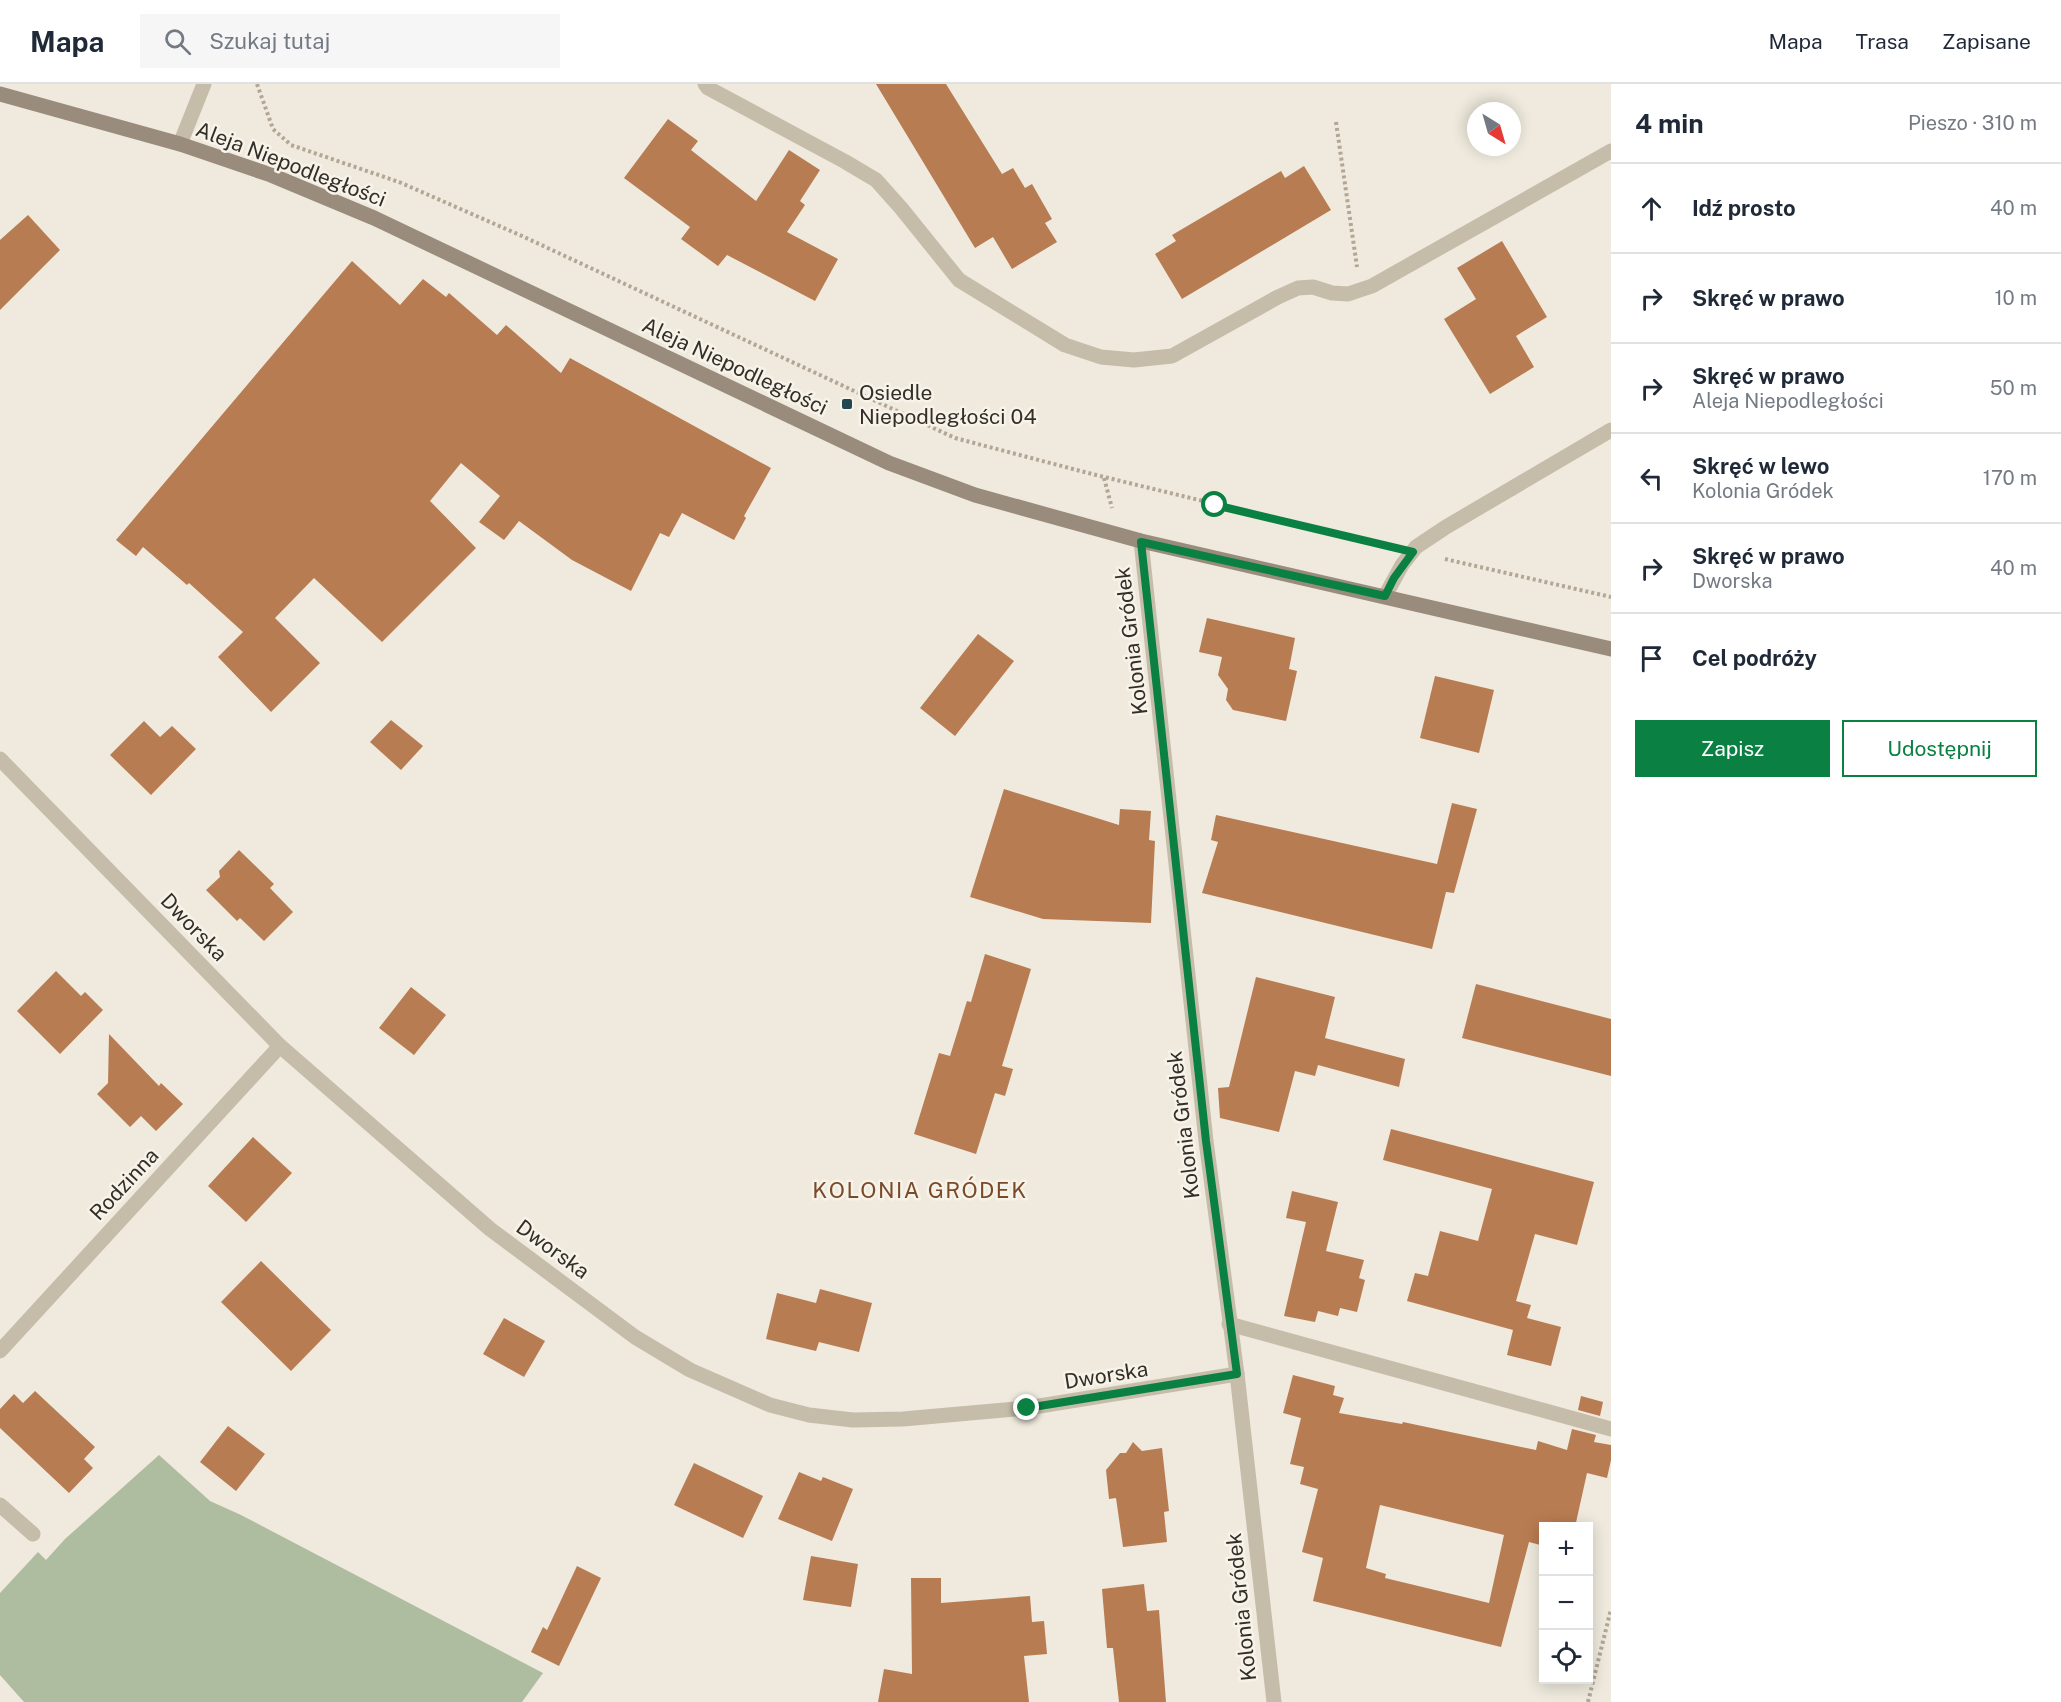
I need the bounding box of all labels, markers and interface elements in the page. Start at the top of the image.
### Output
search box [140,14,560,68]
text: Mapa [30,25,104,58]
icon: search [161,25,194,58]
text: Szukaj tutaj [209,28,330,54]
text: Mapa [1768,29,1823,54]
text: Trasa [1856,29,1909,54]
text: Zapisane [1942,29,2031,54]
north arrow [1467,102,1521,156]
text: 4 min [1635,108,1704,139]
text: Pieszo · 310 m [1908,111,2037,135]
street label: Aleja Niepodległości [193,116,389,212]
icon: ahead [1635,192,1668,225]
text: Idź prosto [1692,195,1796,221]
text: 40 m [1990,196,2037,220]
icon: right [1635,282,1668,315]
text: Skręć w prawo [1692,285,1845,311]
text: 10 m [1994,286,2037,310]
street label: Aleja Niepodległości [638,312,832,420]
text: Skręć w prawo [1692,363,1845,389]
icon: right [1635,372,1668,405]
text: 50 m [1990,376,2037,400]
place label: Osiedle Niepodległości 04 [859,380,1037,429]
text: Aleja Niepodległości [1692,389,1884,413]
marker: Osiedle Niepodległości 04 [840,397,854,411]
text: Skręć w lewo [1692,453,1829,479]
icon: left [1635,462,1668,495]
text: 170 m [1983,466,2037,490]
text: Kolonia Gródek [1692,479,1834,503]
route start [1201,491,1227,517]
text: Skręć w prawo [1692,543,1845,569]
icon: right [1635,552,1668,585]
text: 40 m [1990,556,2037,580]
street label: Kolonia Gródek [1109,565,1152,716]
text: Dworska [1692,569,1772,593]
icon: arrive [1635,642,1668,675]
text: Cel podróży [1692,645,1817,671]
button: Zapisz [1635,720,1830,777]
button: Udostępnij [1842,720,2037,777]
street label: Dworska [156,888,232,966]
street label: Kolonia Gródek [1161,1049,1204,1200]
street label: Rodzinna [84,1143,164,1225]
district label: KOLONIA GRÓDEK [812,1176,1028,1203]
street label: Dworska [511,1214,595,1284]
street label: Dworska [1062,1356,1150,1394]
route end [1013,1394,1039,1420]
map controls [1539,1522,1593,1684]
button: + [1539,1522,1593,1576]
street label: Kolonia Gródek [1221,1531,1261,1682]
button: − [1539,1576,1593,1630]
button: locate [1539,1630,1593,1684]

